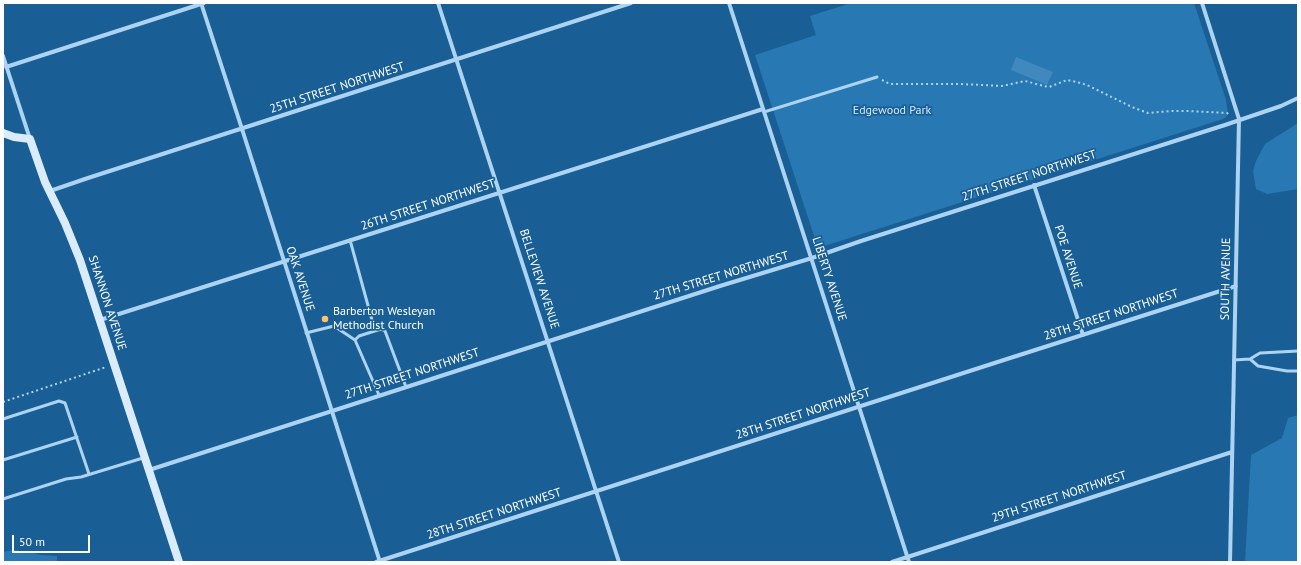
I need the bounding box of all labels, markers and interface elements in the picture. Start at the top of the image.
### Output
street label: 25TH STREET NORTHWEST [268,59,406,117]
park label: Edgewood Park [853,104,931,118]
street label: 27TH STREET NORTHWEST [960,147,1098,205]
street label: 26TH STREET NORTHWEST [359,176,497,234]
street label: POE AVENUE [1051,223,1085,291]
street label: BELLEVIEW AVENUE [516,227,562,331]
street label: LIBERTY AVENUE [809,235,849,323]
street label: SOUTH AVENUE [1218,238,1234,320]
street label: OAK AVENUE [283,245,317,313]
street label: 27TH STREET NORTHWEST [652,249,790,303]
street label: SHANNON AVENUE [85,254,129,352]
street label: 28TH STREET NORTHWEST [1042,286,1180,344]
place label: Barberton Wesleyan Methodist Church [333,305,435,333]
marker: Barberton Wesleyan Methodist Church [320,314,330,324]
street label: 27TH STREET NORTHWEST [343,345,481,403]
street label: 28TH STREET NORTHWEST [734,385,872,443]
street label: 29TH STREET NORTHWEST [990,468,1128,526]
street label: 28TH STREET NORTHWEST [425,485,563,543]
scale bar [14,527,92,553]
text: 50 m [19,534,45,549]

